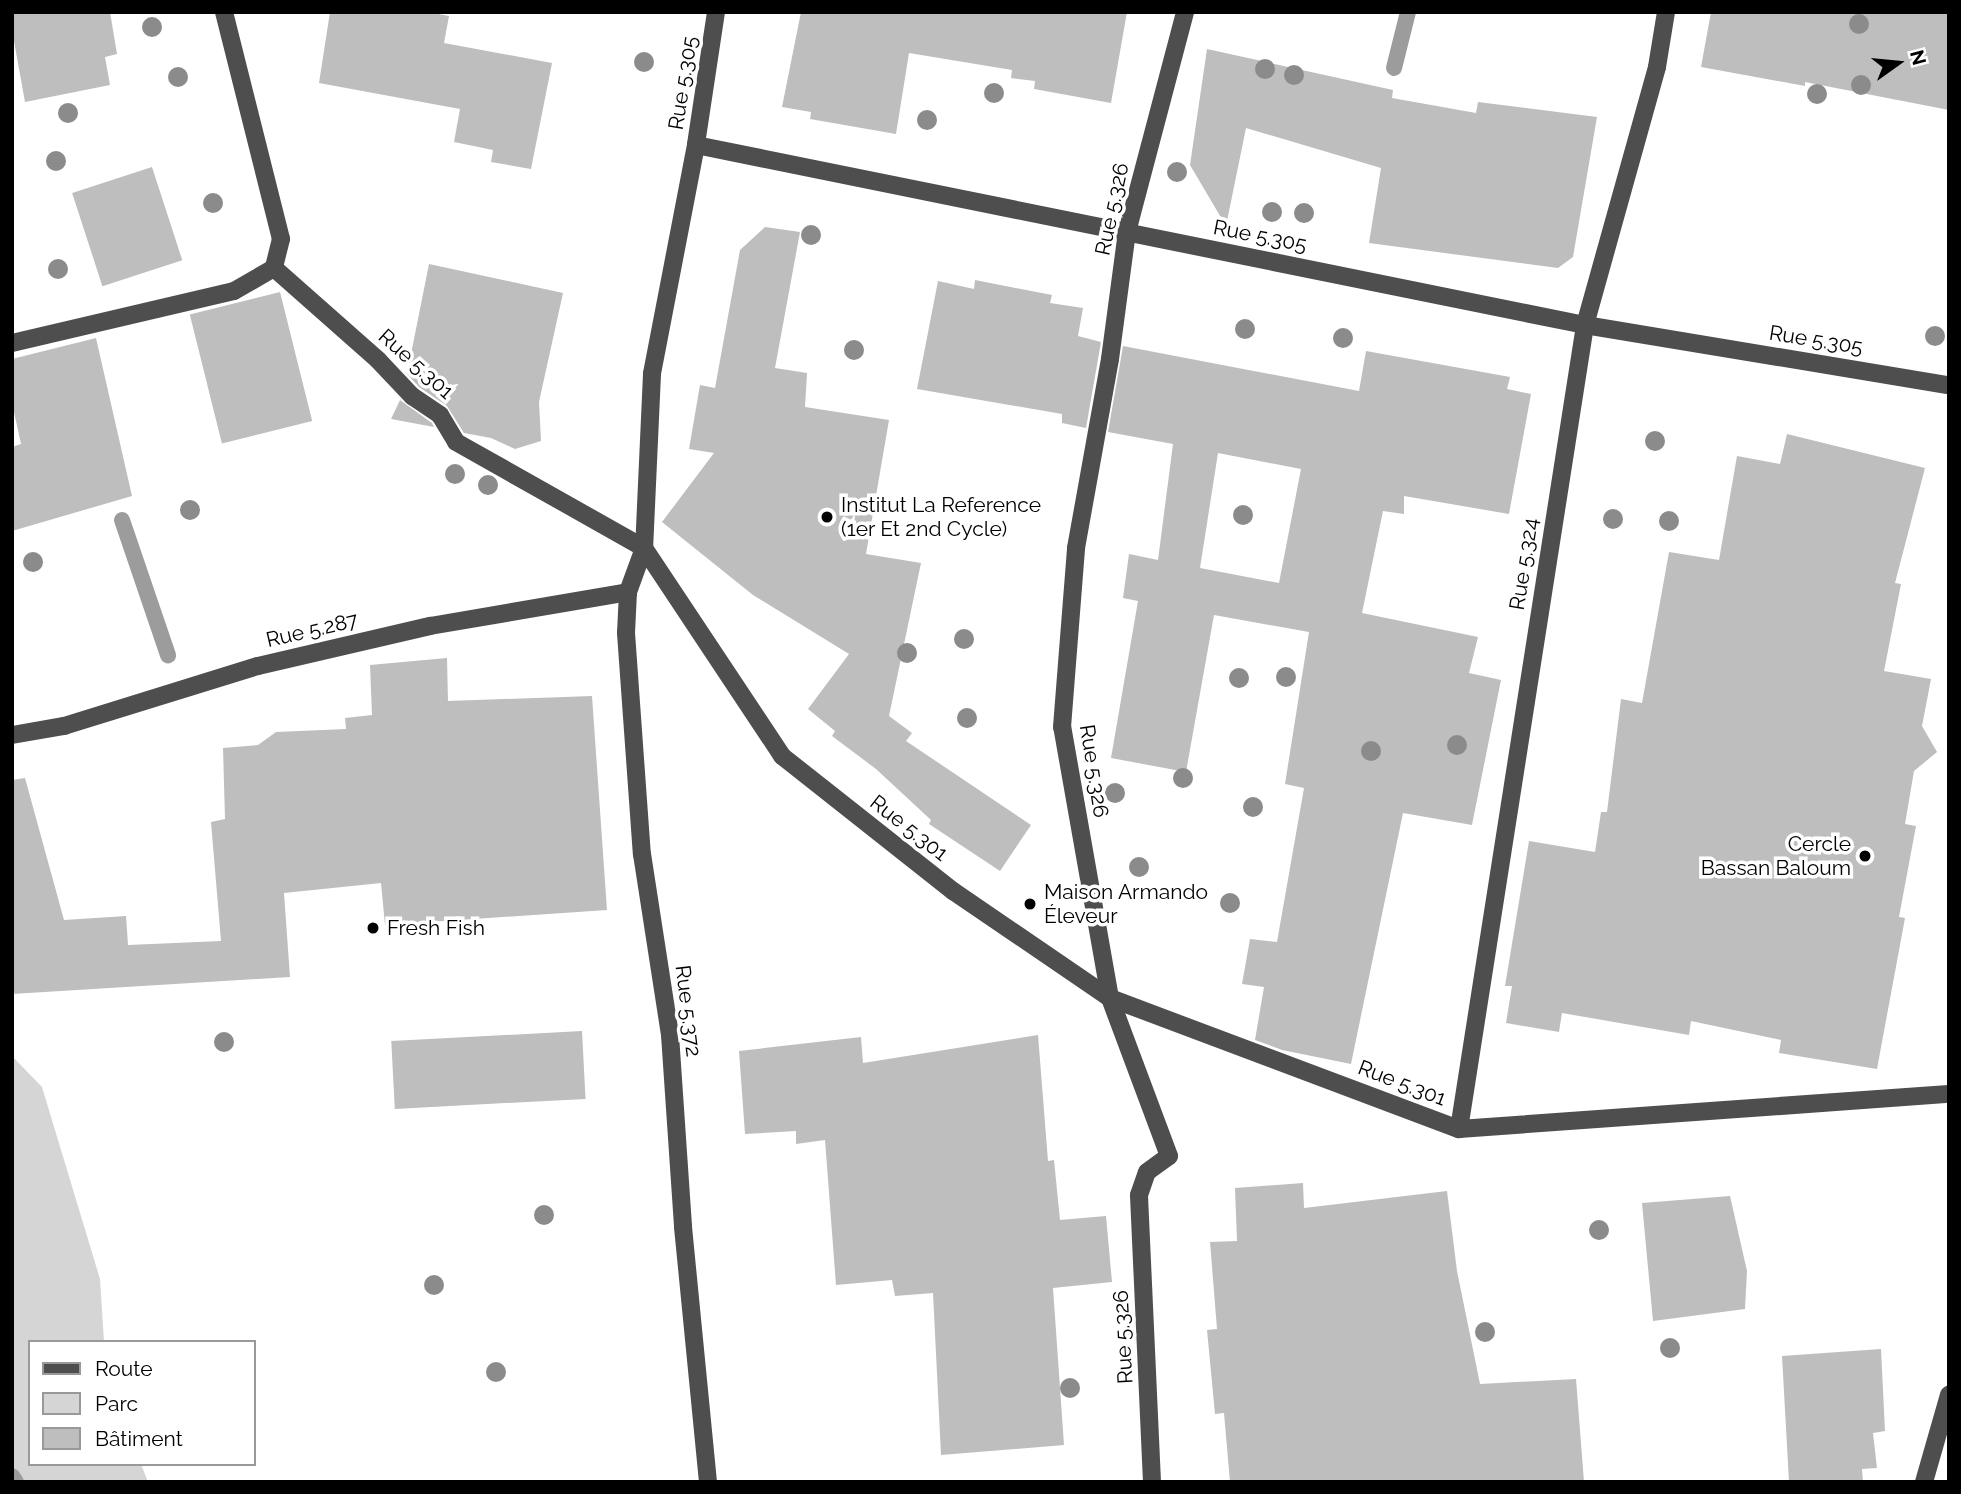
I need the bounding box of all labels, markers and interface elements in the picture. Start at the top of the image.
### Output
north arrow [1863,28,1933,98]
street label: Rue 5.305 [663,34,703,132]
text: N [1906,48,1931,67]
street label: Rue 5.326 [1090,160,1134,258]
street label: Rue 5.305 [1211,215,1309,257]
street label: Rue 5.305 [1767,320,1865,360]
street label: Rue 5.301 [373,324,459,404]
place label: Institut La Reference (1er Et 2nd Cycle) [841,492,1041,542]
marker: Institut La Reference (1er Et 2nd Cycle) [819,509,835,525]
street label: Rue 5.324 [1504,516,1544,612]
street label: Rue 5.287 [263,607,361,653]
street label: Rue 5.326 [1074,723,1114,819]
street label: Rue 5.301 [865,790,953,866]
place label: Cercle Bassan Baloum [1701,831,1851,881]
marker: Cercle Bassan Baloum [1857,848,1873,864]
place label: Maison Armando Éleveur [1044,879,1209,929]
marker: Maison Armando Éleveur [1022,896,1038,912]
place label: Fresh Fish [387,915,485,941]
marker: Fresh Fish [365,920,381,936]
street label: Rue 5.372 [670,964,706,1058]
street label: Rue 5.301 [1354,1055,1450,1111]
street label: Rue 5.326 [1108,1289,1138,1385]
legend [28,1340,256,1466]
text: Route [95,1356,153,1381]
text: Parc [95,1391,138,1416]
text: Bâtiment [95,1426,183,1451]

